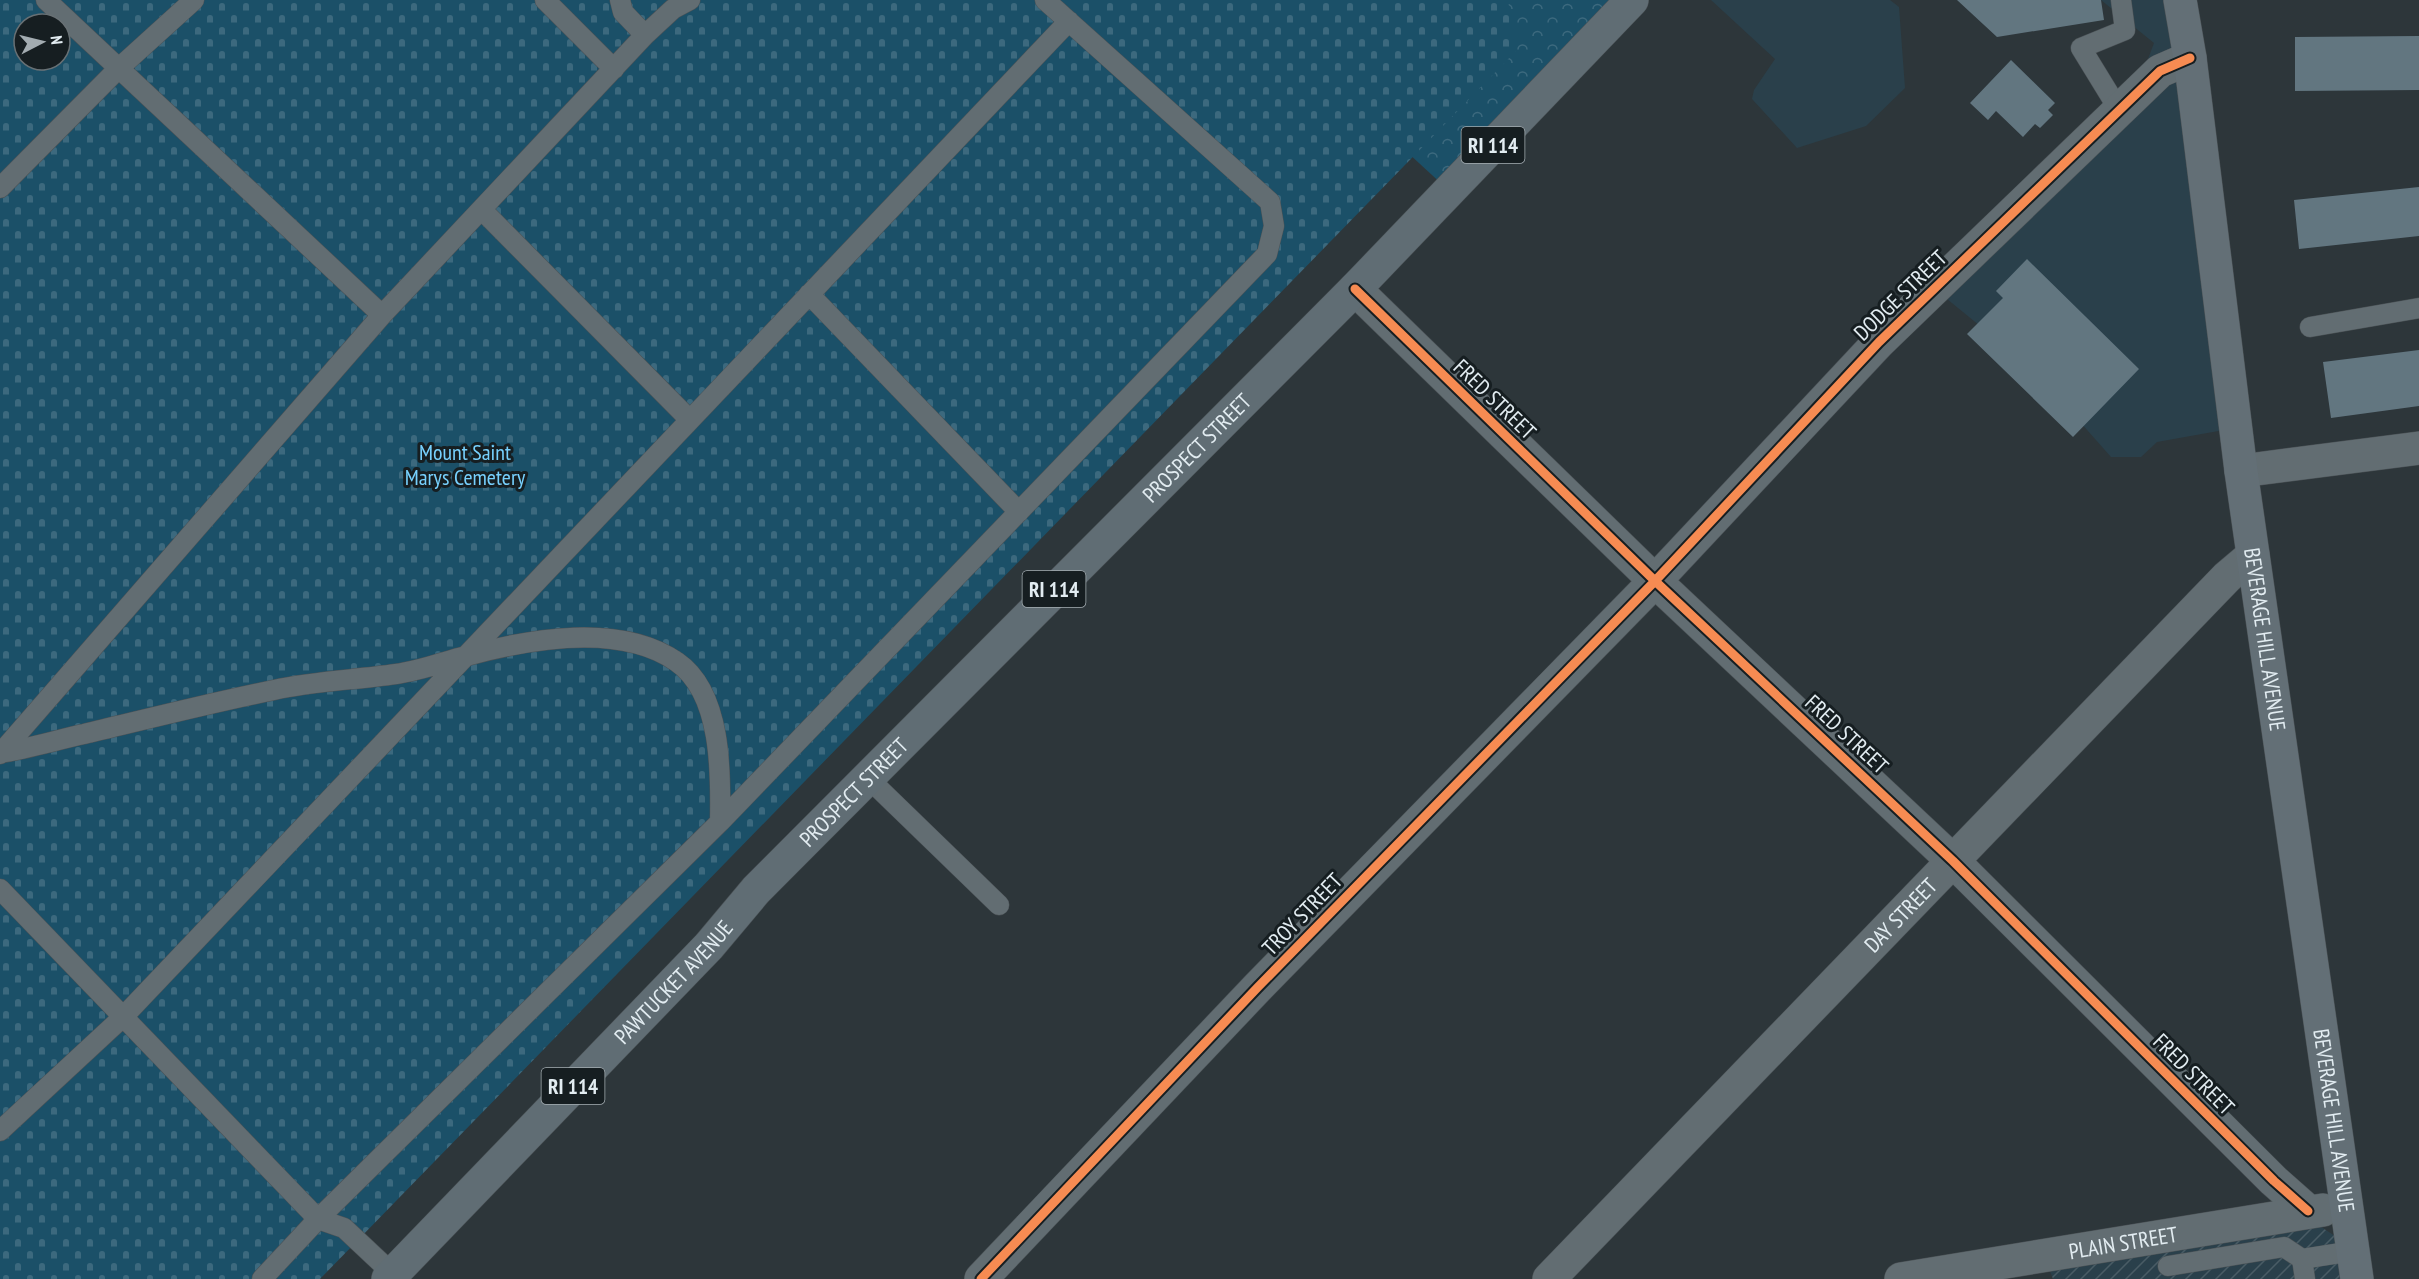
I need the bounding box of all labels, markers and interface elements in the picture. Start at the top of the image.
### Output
north arrow [12,12,72,72]
text: N [46,35,67,46]
road number: RI 114 [1462,127,1524,163]
street label: DODGE STREET [1848,244,1953,346]
street label: FRED STREET [1448,353,1542,445]
street label: PROSPECT STREET [1136,387,1257,508]
park label: Mount Saint Marys Cemetery [405,438,526,491]
street label: BEVERAGE HILL AVENUE [2238,546,2292,733]
road number: RI 114 [1022,571,1086,607]
street label: FRED STREET [1799,688,1895,780]
street label: PROSPECT STREET [793,731,914,852]
street label: TROY STREET [1256,867,1348,961]
street label: DAY STREET [1858,872,1943,958]
street label: PAWTUCKET AVENUE [608,914,739,1050]
street label: FRED STREET [2147,1027,2241,1121]
street label: BEVERAGE HILL AVENUE [2307,1027,2361,1214]
road number: RI 114 [542,1068,604,1104]
street label: PLAIN STREET [2067,1220,2180,1265]

